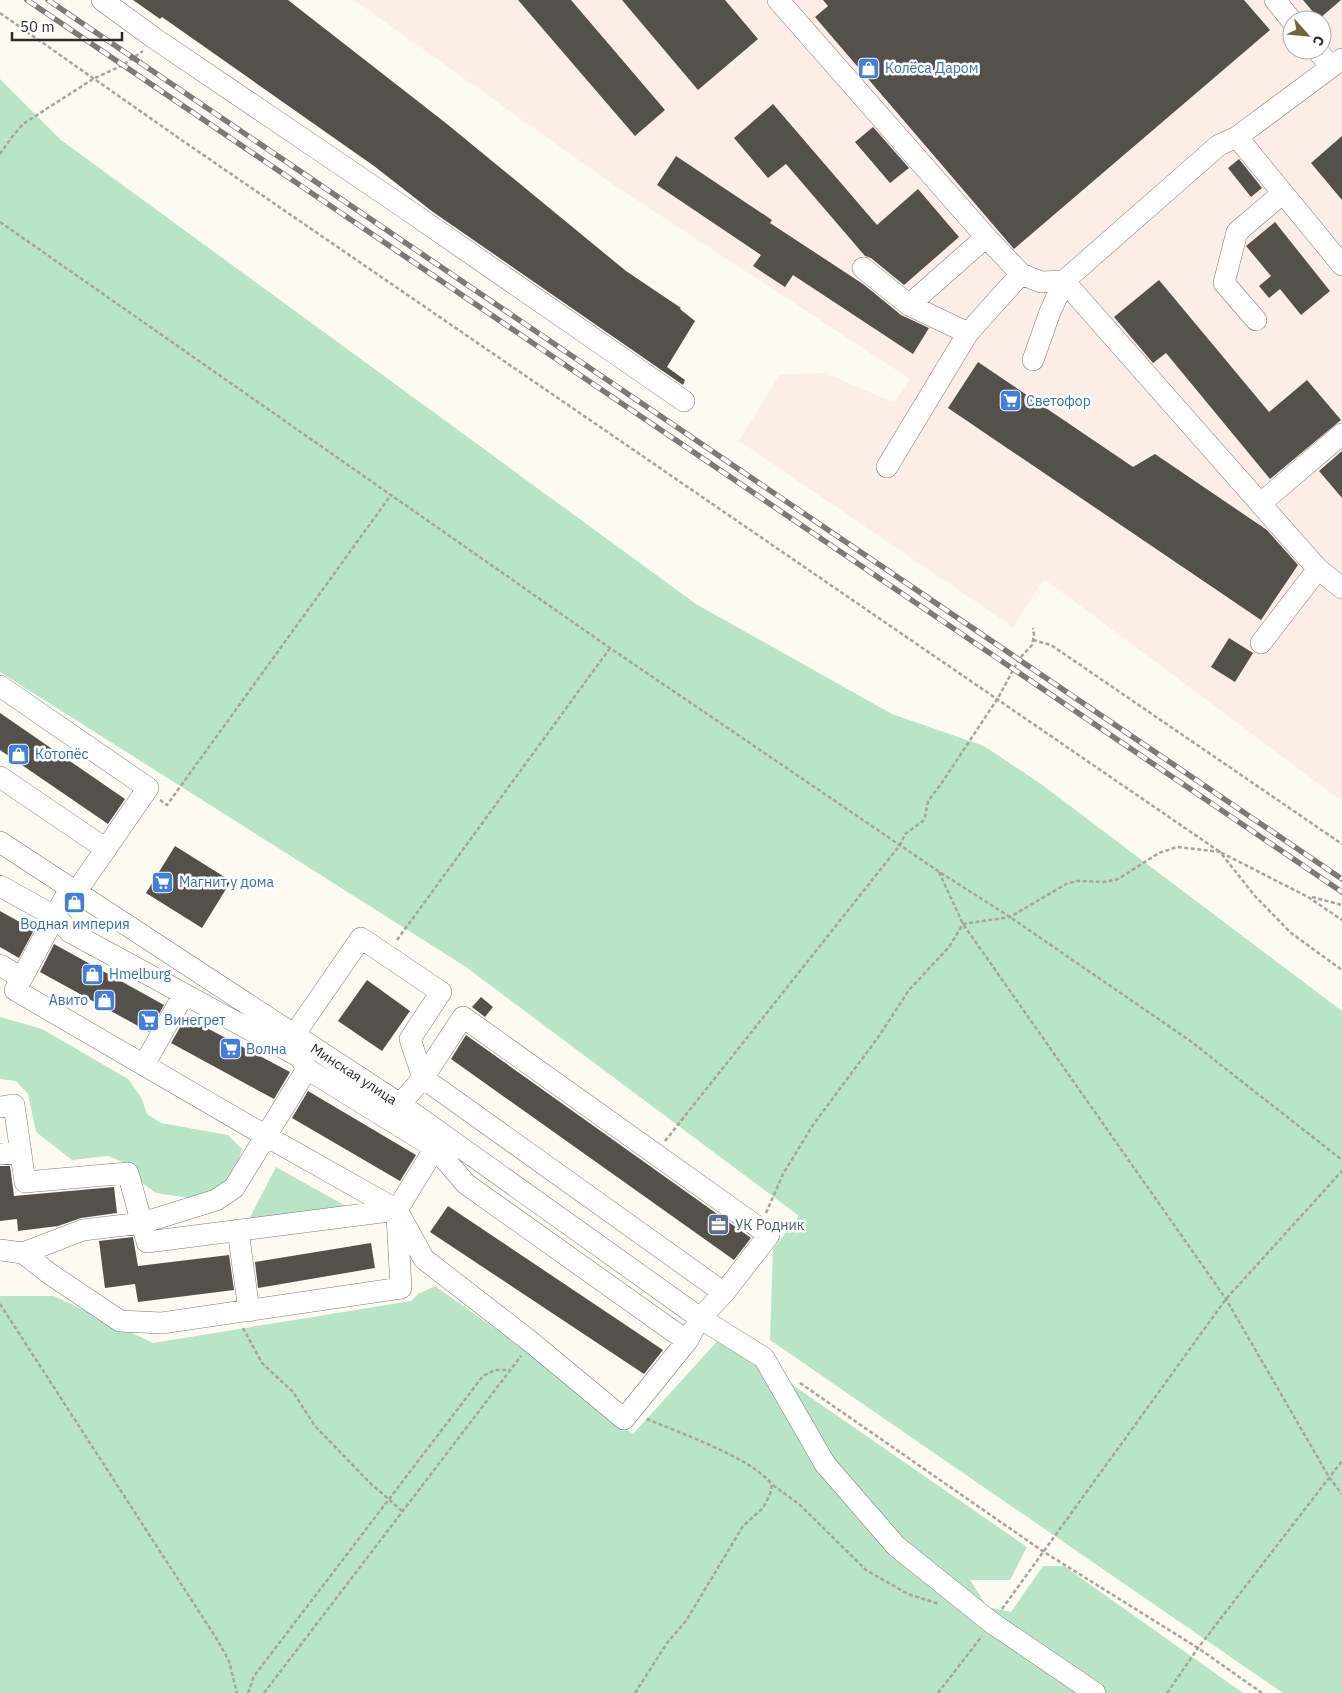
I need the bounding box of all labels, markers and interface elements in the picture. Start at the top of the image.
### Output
scale bar [12,10,122,42]
north arrow [1282,10,1332,60]
text: 50 m [20,17,55,36]
text: С [1308,33,1329,49]
shop icon: Колёса Даром [857,56,881,80]
place label: Колёса Даром [885,59,978,77]
supermarket icon: Светофор [998,389,1022,413]
place label: Светофор [1026,392,1091,410]
shop icon: Котопёс [7,742,31,766]
place label: Котопёс [35,745,89,763]
supermarket icon: Магнит у дома [151,870,175,894]
place label: Магнит у дома [179,873,275,891]
shop icon: Водная империя [63,890,87,914]
place label: Водная империя [20,915,130,933]
shop icon: Hmelburg [81,962,105,986]
place label: Hmelburg [109,965,172,983]
shop icon: Авито [92,988,116,1012]
place label: Авито [49,991,88,1009]
supermarket icon: Винегрет [136,1008,160,1032]
place label: Винегрет [164,1011,226,1029]
supermarket icon: Волна [218,1037,242,1061]
street label: Минская улица [307,1039,401,1109]
place label: Волна [246,1040,287,1058]
office icon: УК Родник [707,1213,731,1237]
place label: УК Родник [735,1216,805,1234]

